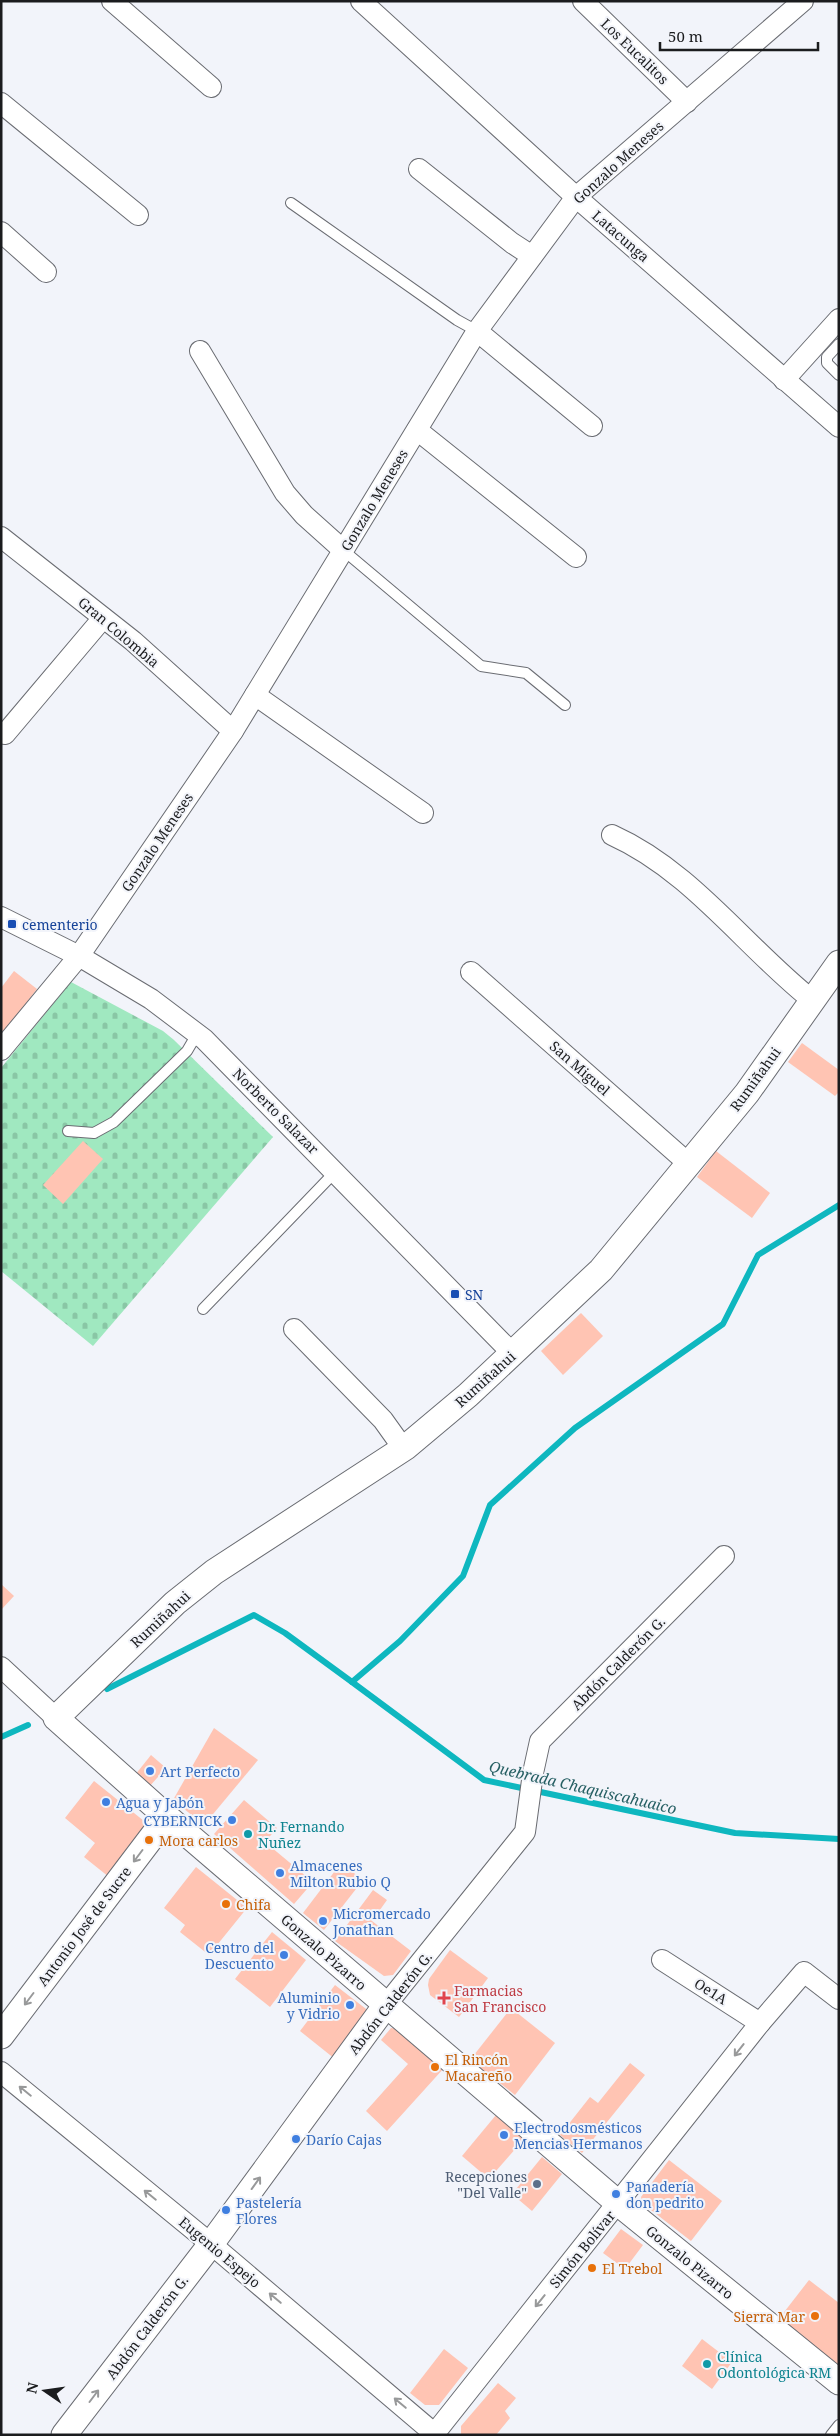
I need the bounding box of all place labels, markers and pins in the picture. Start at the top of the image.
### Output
place label: cementerio [22,915,98,934]
marker: cementerio [6,918,18,930]
place label: SN [465,1285,484,1304]
marker: SN [449,1288,461,1300]
place label: Art Perfecto [160,1762,240,1781]
marker: Art Perfecto [144,1765,156,1777]
place label: Agua y Jabón [116,1793,204,1812]
marker: Agua y Jabón [100,1796,112,1808]
place label: CYBERNICK [143,1811,222,1830]
marker: CYBERNICK [226,1814,238,1826]
place label: Dr. Fernando Nuñez [258,1817,345,1852]
marker: Dr. Fernando Nuñez [242,1828,254,1840]
place label: Mora carlos [159,1831,238,1850]
marker: Mora carlos [143,1834,155,1846]
place label: Almacenes Milton Rubio Q [290,1856,391,1891]
marker: Almacenes Milton Rubio Q [274,1867,286,1879]
place label: Chifa [236,1895,271,1914]
marker: Chifa [220,1898,232,1910]
place label: Micromercado Jonathan [332,1904,431,1939]
marker: Micromercado Jonathan [317,1915,329,1927]
place label: Centro del Descuento [205,1938,275,1973]
marker: Centro del Descuento [278,1949,290,1961]
place label: Farmacias San Francisco [454,1981,546,2016]
place label: Aluminio y Vidrio [278,1988,340,2023]
marker: Farmacias San Francisco [438,1992,450,2004]
marker: Aluminio y Vidrio [344,1999,356,2011]
place label: El Rincón Macareño [445,2050,512,2085]
marker: El Rincón Macareño [429,2061,441,2073]
place label: Electrodosmésticos Mencias Hermanos [514,2118,643,2153]
marker: Electrodosmésticos Mencias Hermanos [498,2129,510,2141]
place label: Darío Cajas [306,2130,382,2149]
marker: Darío Cajas [290,2133,302,2145]
place label: Recepciones "Del Valle" [445,2167,527,2202]
place label: Panadería don pedrito [626,2177,704,2212]
marker: Recepciones "Del Valle" [531,2178,543,2190]
marker: Panadería don pedrito [610,2188,622,2200]
place label: Pastelería Flores [236,2193,302,2228]
marker: Pastelería Flores [220,2204,232,2216]
place label: El Trebol [602,2259,663,2278]
marker: El Trebol [586,2262,598,2274]
place label: Sierra Mar [733,2307,805,2326]
marker: Sierra Mar [809,2310,821,2322]
place label: Clínica Odontológica RM [717,2347,831,2382]
marker: Clínica Odontológica RM [701,2358,713,2370]

